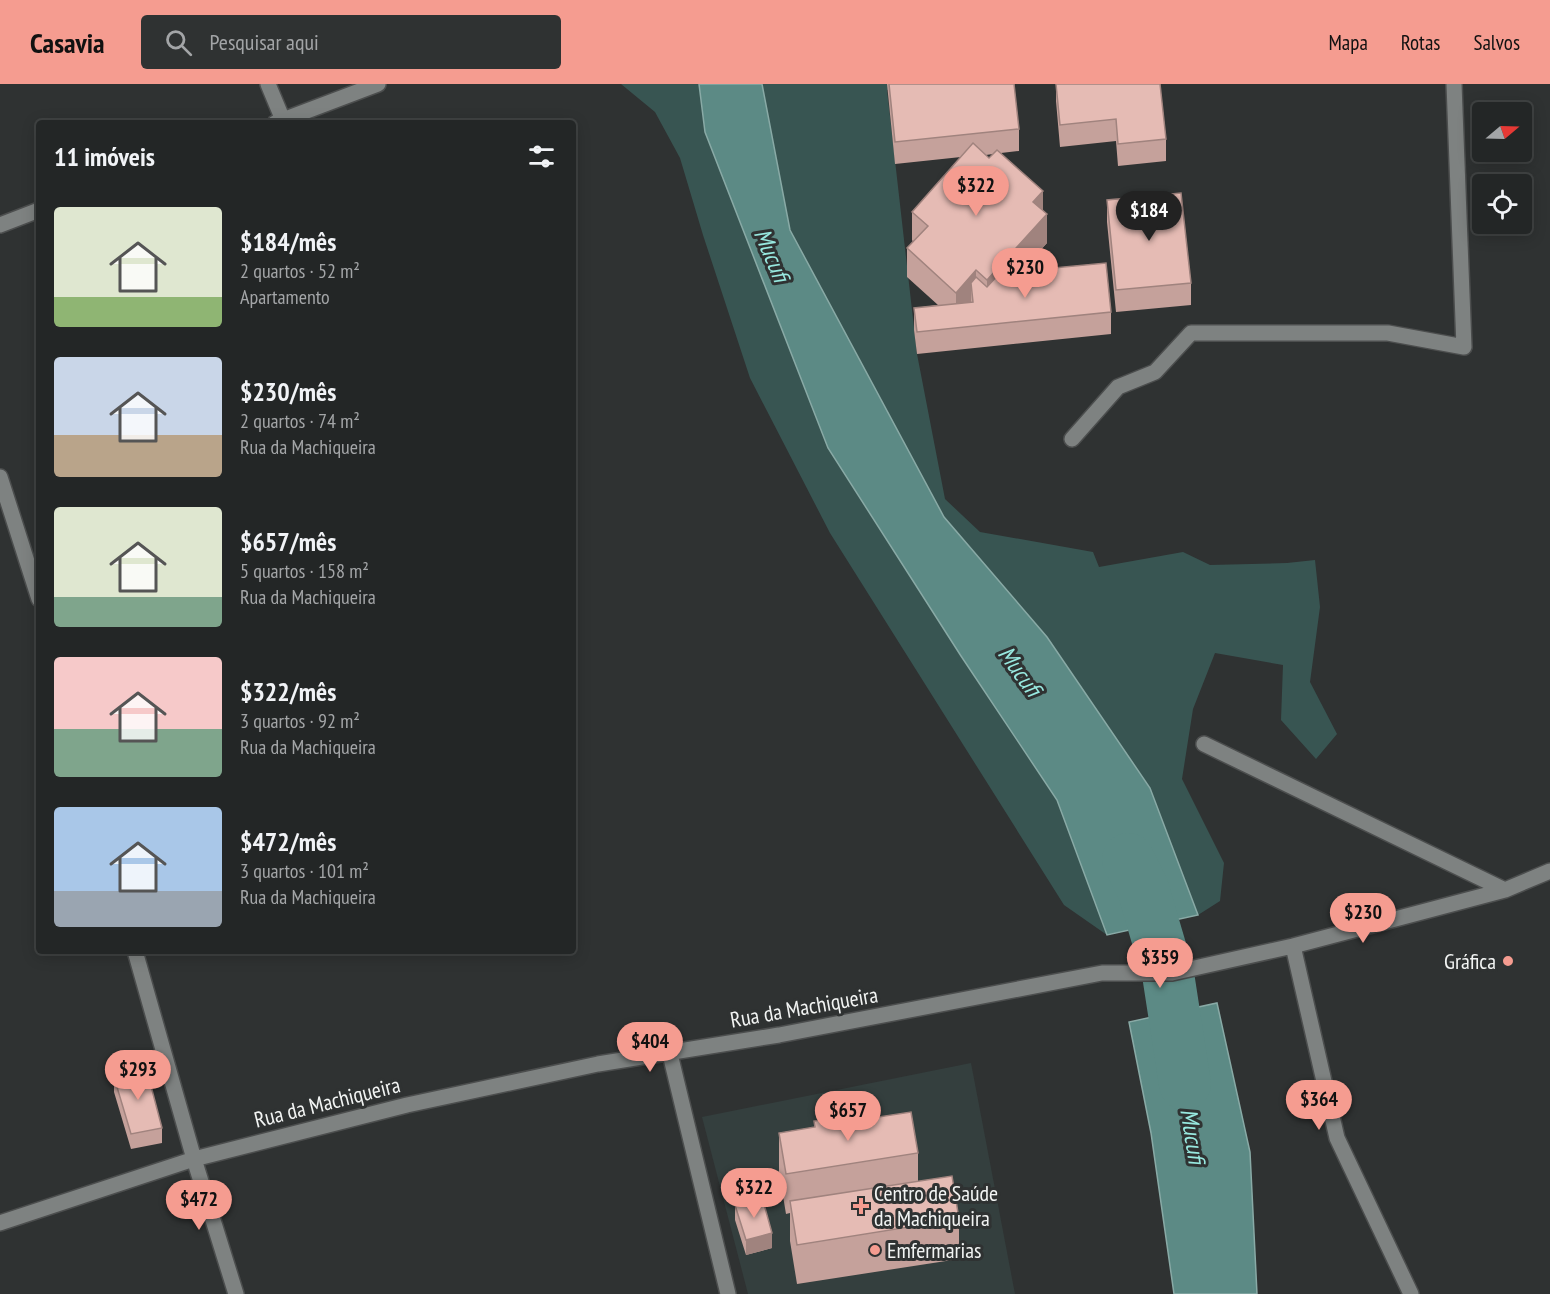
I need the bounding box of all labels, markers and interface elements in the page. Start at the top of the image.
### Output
search box [141,15,561,69]
text: Casavia [30,24,105,61]
icon: search [162,26,195,59]
text: Pesquisar aqui [210,28,319,56]
text: Mapa [1328,29,1368,56]
text: Rotas [1401,29,1440,56]
text: Salvos [1473,29,1520,56]
north arrow [1472,102,1532,162]
map controls [1472,102,1532,234]
text: 11 imóveis [54,140,155,173]
icon: filters [525,140,558,173]
pin: $322 [940,166,1012,217]
text: $322 [957,172,995,198]
button: locate [1472,174,1532,234]
pin: $184 [1113,191,1185,242]
text: $184 [1130,197,1168,223]
water label: Mucufi [747,224,798,289]
text: $184/mês [240,225,336,258]
icon: home [102,231,174,303]
pin: $230 [989,248,1061,299]
text: $230 [1006,254,1044,280]
text: 2 quartos · 52 m² [240,258,360,284]
text: Apartamento [240,284,330,310]
text: $230/mês [240,375,336,408]
icon: home [102,381,174,453]
text: 2 quartos · 74 m² [240,408,360,434]
text: Rua da Machiqueira [240,434,376,460]
text: $657/mês [240,525,336,558]
icon: home [102,531,174,603]
text: 5 quartos · 158 m² [240,558,369,584]
text: Rua da Machiqueira [240,584,376,610]
water label: Mucufi [991,640,1050,704]
text: $322/mês [240,675,336,708]
icon: home [102,681,174,753]
text: 3 quartos · 92 m² [240,708,360,734]
text: Rua da Machiqueira [240,734,376,760]
text: $472/mês [240,825,336,858]
icon: home [102,831,174,903]
text: 3 quartos · 101 m² [240,858,369,884]
text: Rua da Machiqueira [240,884,376,910]
pin: $230 [1327,893,1399,944]
text: $230 [1344,899,1382,925]
pin: $359 [1124,938,1196,989]
text: $359 [1141,944,1179,970]
place label: Gráfica [1444,947,1496,975]
marker: Gráfica [1501,954,1515,968]
street label: Rua da Machiqueira [728,980,880,1034]
pin: $404 [614,1022,686,1073]
text: $404 [631,1028,669,1054]
pin: $293 [102,1050,174,1101]
text: $293 [119,1056,157,1082]
street label: Rua da Machiqueira [251,1070,403,1134]
pin: $364 [1283,1080,1355,1131]
text: $364 [1300,1086,1338,1112]
pin: $657 [812,1091,884,1142]
text: $657 [829,1097,867,1123]
water label: Mucufi [1173,1106,1213,1168]
pin: $322 [718,1168,790,1219]
text: $322 [735,1174,773,1200]
place label: Centro de Saúde da Machiqueira [874,1179,998,1232]
pin: $472 [163,1180,235,1231]
text: $472 [180,1186,218,1212]
marker: Centro de Saúde da Machiqueira [852,1197,870,1215]
place label: Emfermarias [887,1236,982,1264]
marker: Emfermarias [868,1243,882,1257]

